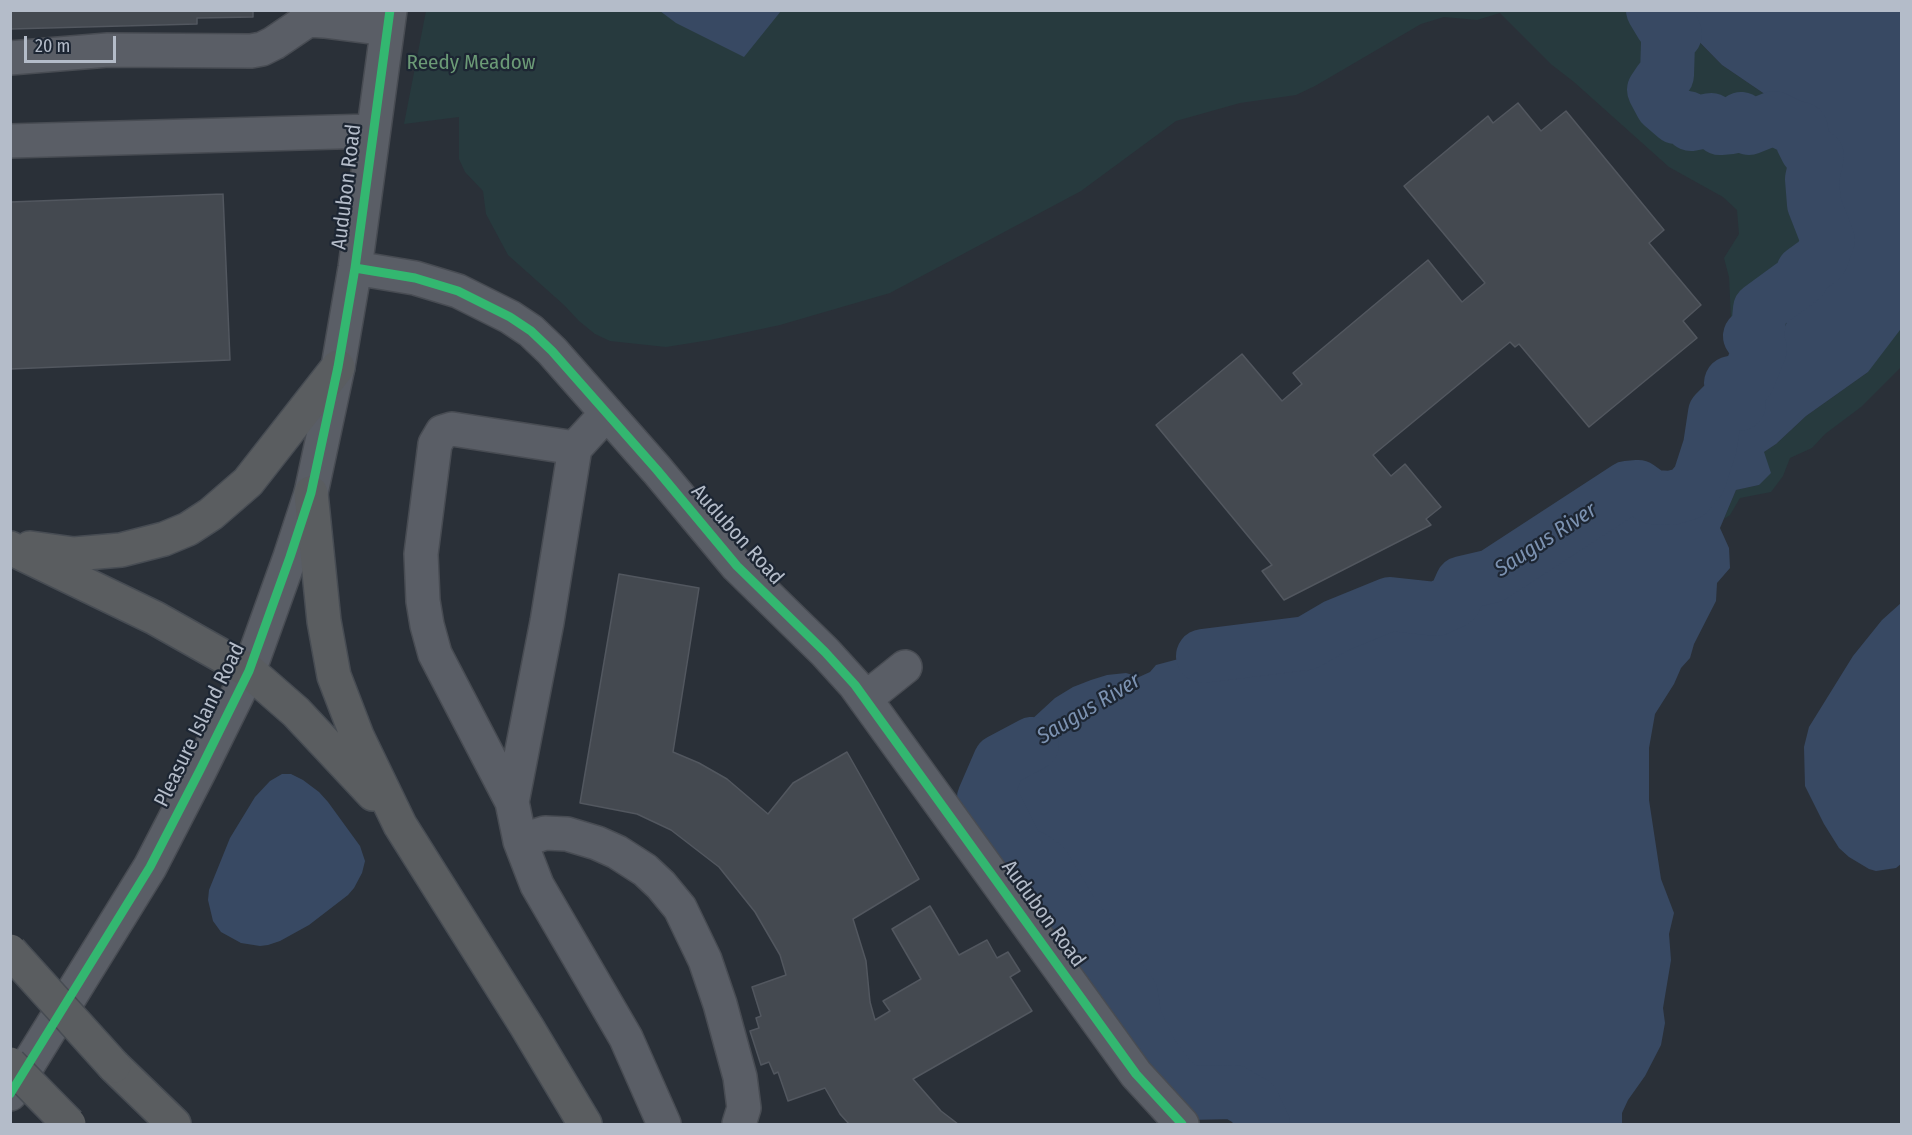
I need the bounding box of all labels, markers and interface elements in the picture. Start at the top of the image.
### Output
scale bar [27,24,118,62]
text: 20 m [35,35,70,57]
park label: Reedy Meadow [407,50,535,76]
street label: Audubon Road [327,123,367,251]
street label: Audubon Road [685,480,789,590]
water label: Saugus River [1490,497,1602,583]
street label: Pleasure Island Road [149,639,251,811]
water label: Saugus River [1032,668,1146,750]
street label: Audubon Road [996,856,1090,972]

